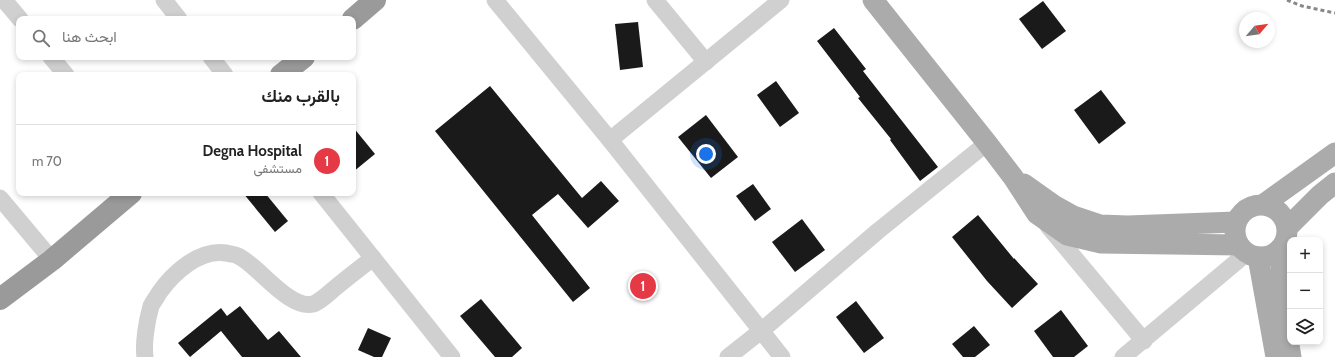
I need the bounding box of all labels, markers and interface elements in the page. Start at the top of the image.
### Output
north arrow [1239,12,1275,48]
search box [16,16,356,60]
icon: search [30,27,52,49]
text: ابحث هنا [62,28,117,46]
text: بالقرب منك [262,86,340,106]
text: Degna Hospital [203,142,302,160]
your location [696,144,716,164]
text: 70 m [32,153,62,169]
text: 1 [325,153,329,169]
text: مستشفى [254,160,302,176]
map controls [1287,237,1323,345]
button: + [1287,237,1323,273]
pin: 1 [630,271,656,301]
button: − [1287,273,1323,309]
button: layers [1287,309,1323,345]

